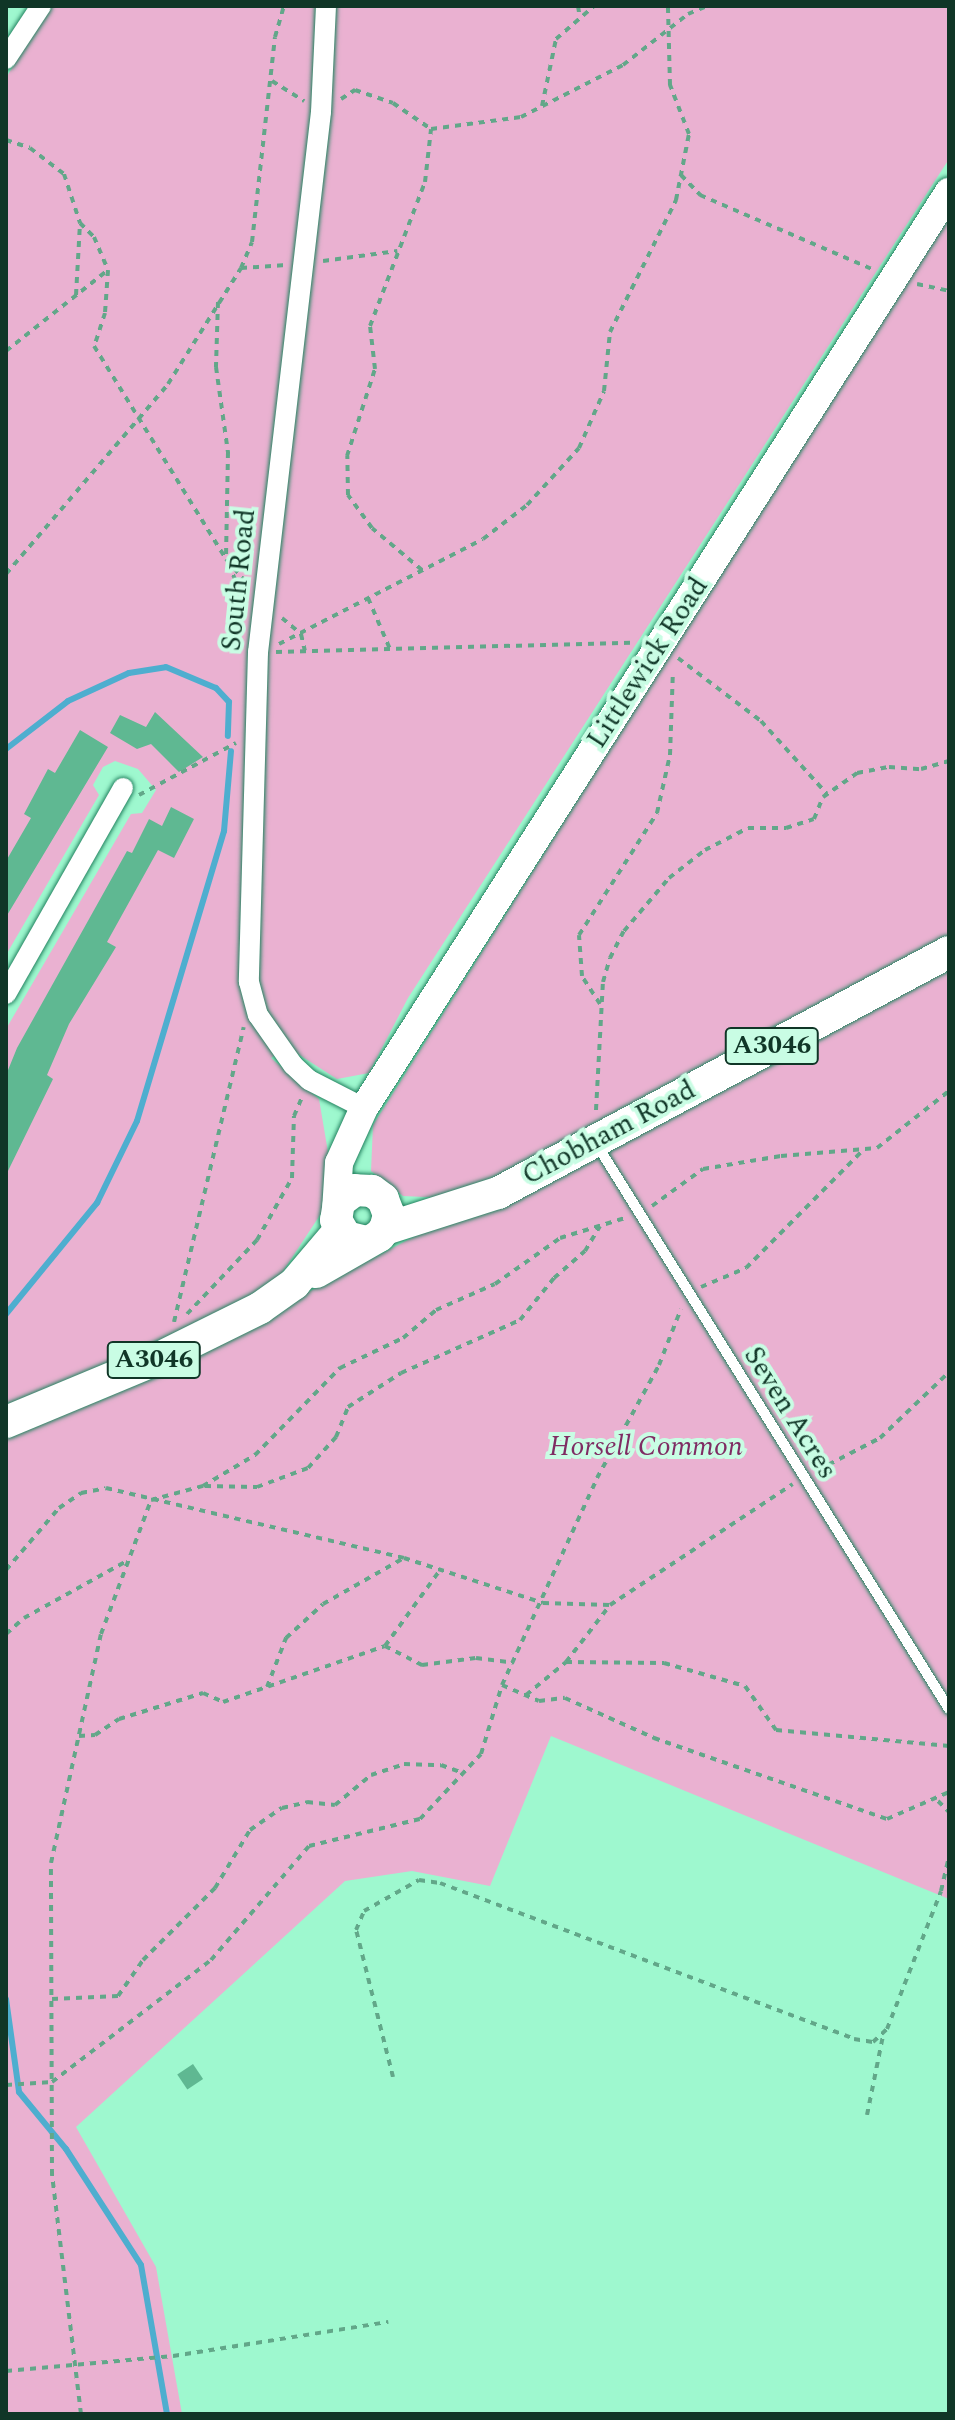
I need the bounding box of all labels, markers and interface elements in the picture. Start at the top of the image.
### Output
street label: South Road [215,507,263,653]
street label: Littlewick Road [580,571,716,755]
road number: A3046 [724,1024,820,1068]
street label: Chobham Road [517,1073,701,1193]
road number: A3046 [106,1338,202,1382]
street label: Seven Acres [736,1341,844,1485]
park label: Horsell Common [549,1430,743,1464]

